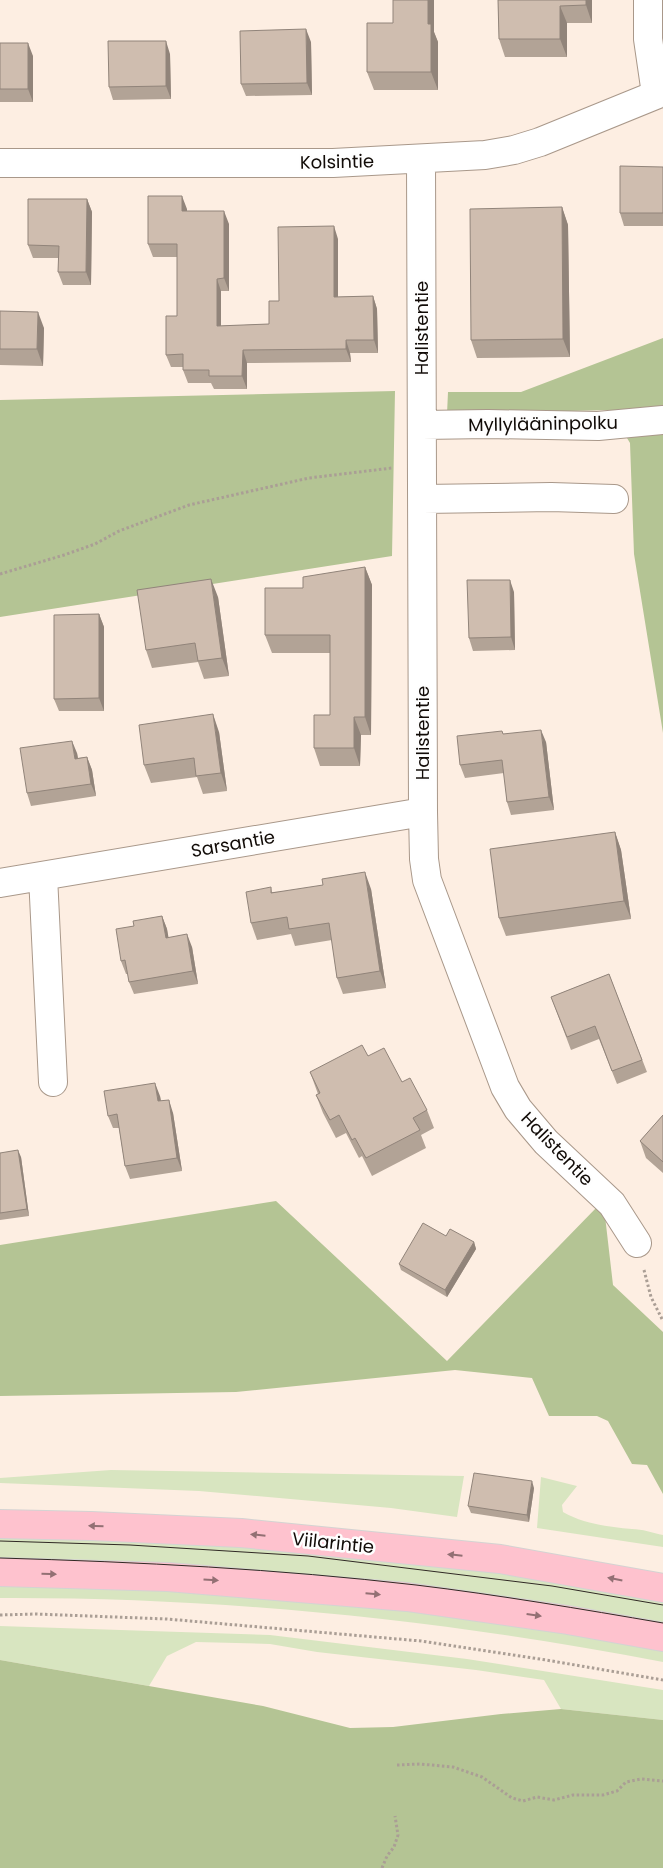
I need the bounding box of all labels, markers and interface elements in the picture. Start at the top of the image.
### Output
street label: Kolsintie [300,148,374,175]
street label: Halistentie [409,281,434,375]
street label: Myllylääninpolku [468,410,618,437]
street label: Halistentie [410,686,435,780]
street label: Sarsantie [189,824,277,863]
street label: Halistentie [516,1106,599,1191]
one-way arrow [88,1522,104,1530]
street label: Viilarintie [291,1526,375,1559]
one-way arrow [250,1531,266,1539]
one-way arrow [446,1550,462,1558]
one-way arrow [41,1570,57,1578]
one-way arrow [607,1575,623,1583]
one-way arrow [203,1577,219,1585]
one-way arrow [365,1590,381,1598]
one-way arrow [526,1612,542,1620]

